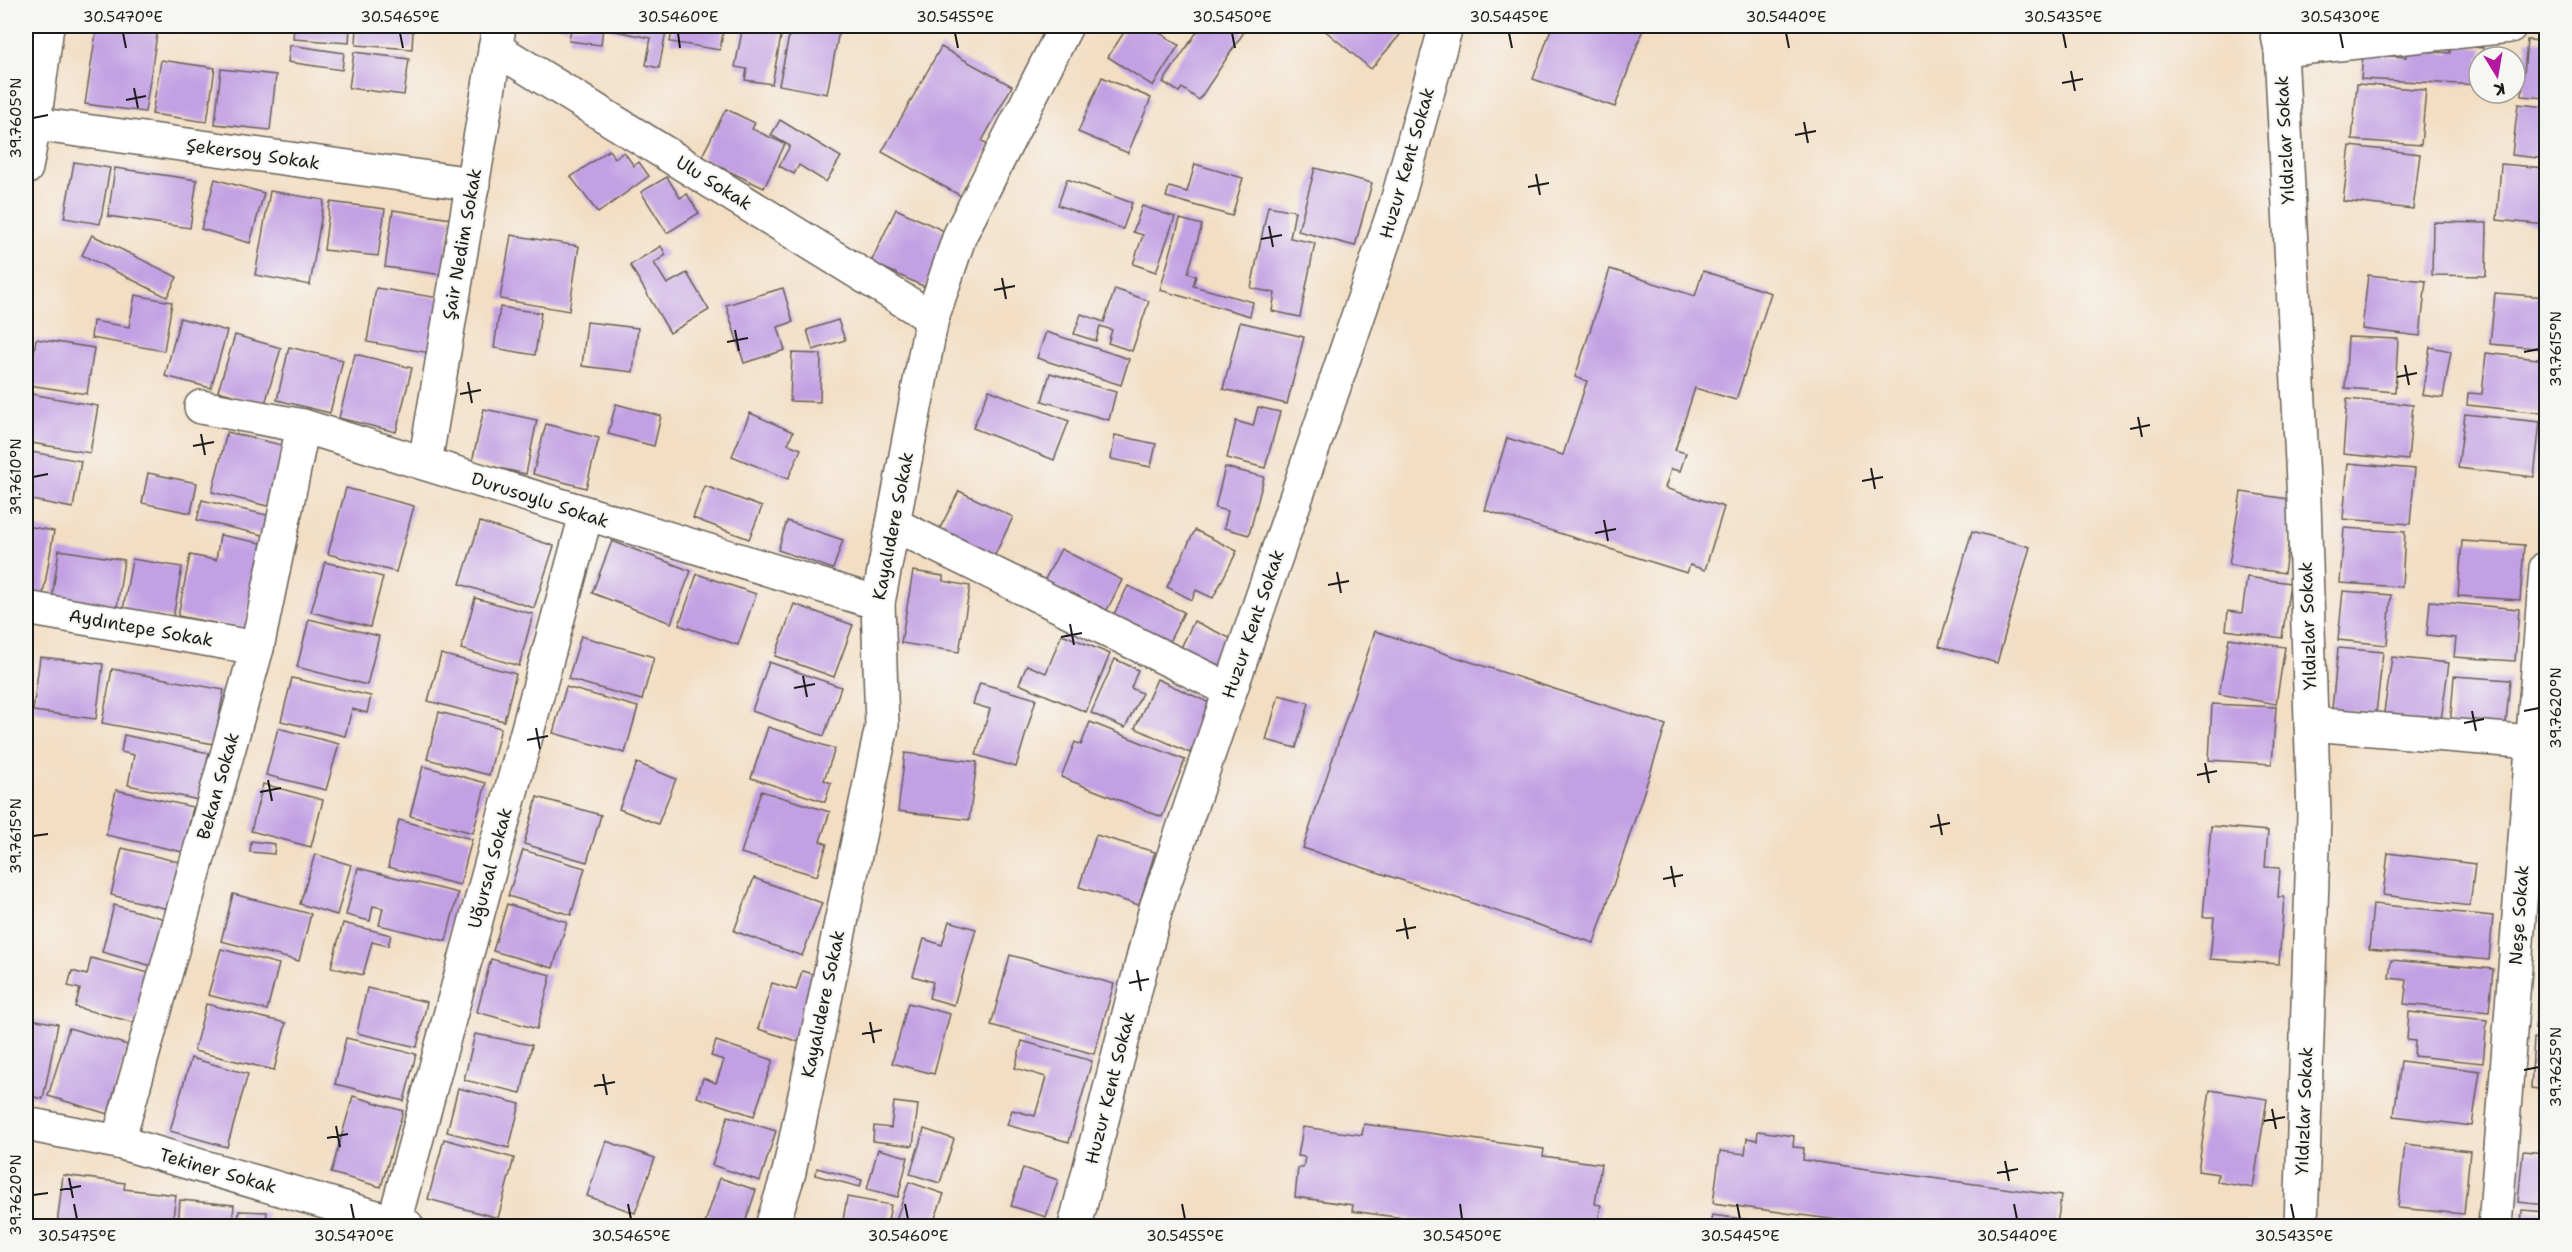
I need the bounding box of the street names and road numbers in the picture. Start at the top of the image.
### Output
street label: Yıldızlar Sokak [2270,75,2300,205]
street label: Huzur Kent Sokak [1374,85,1440,241]
street label: Şekersoy Sokak [185,133,321,175]
street label: Ulu Sokak [671,150,757,216]
street label: Şair Nedim Sokak [437,166,487,322]
street label: Kayalıdere Sokak [867,450,919,602]
street label: Durusoylu Sokak [468,466,612,534]
street label: Huzur Kent Sokak [1216,546,1290,702]
street label: Yıldızlar Sokak [2294,561,2322,691]
street label: Aydıntepe Sokak [67,604,215,652]
street label: Bekan Sokak [191,730,245,842]
street label: Uğursal Sokak [462,805,518,931]
street label: Neşe Sokak [2504,864,2534,966]
street label: Kayalıdere Sokak [796,928,850,1080]
street label: Huzur Kent Sokak [1079,1009,1141,1167]
street label: Yıldızlar Sokak [2290,1046,2318,1176]
street label: Tekiner Sokak [157,1143,279,1199]

